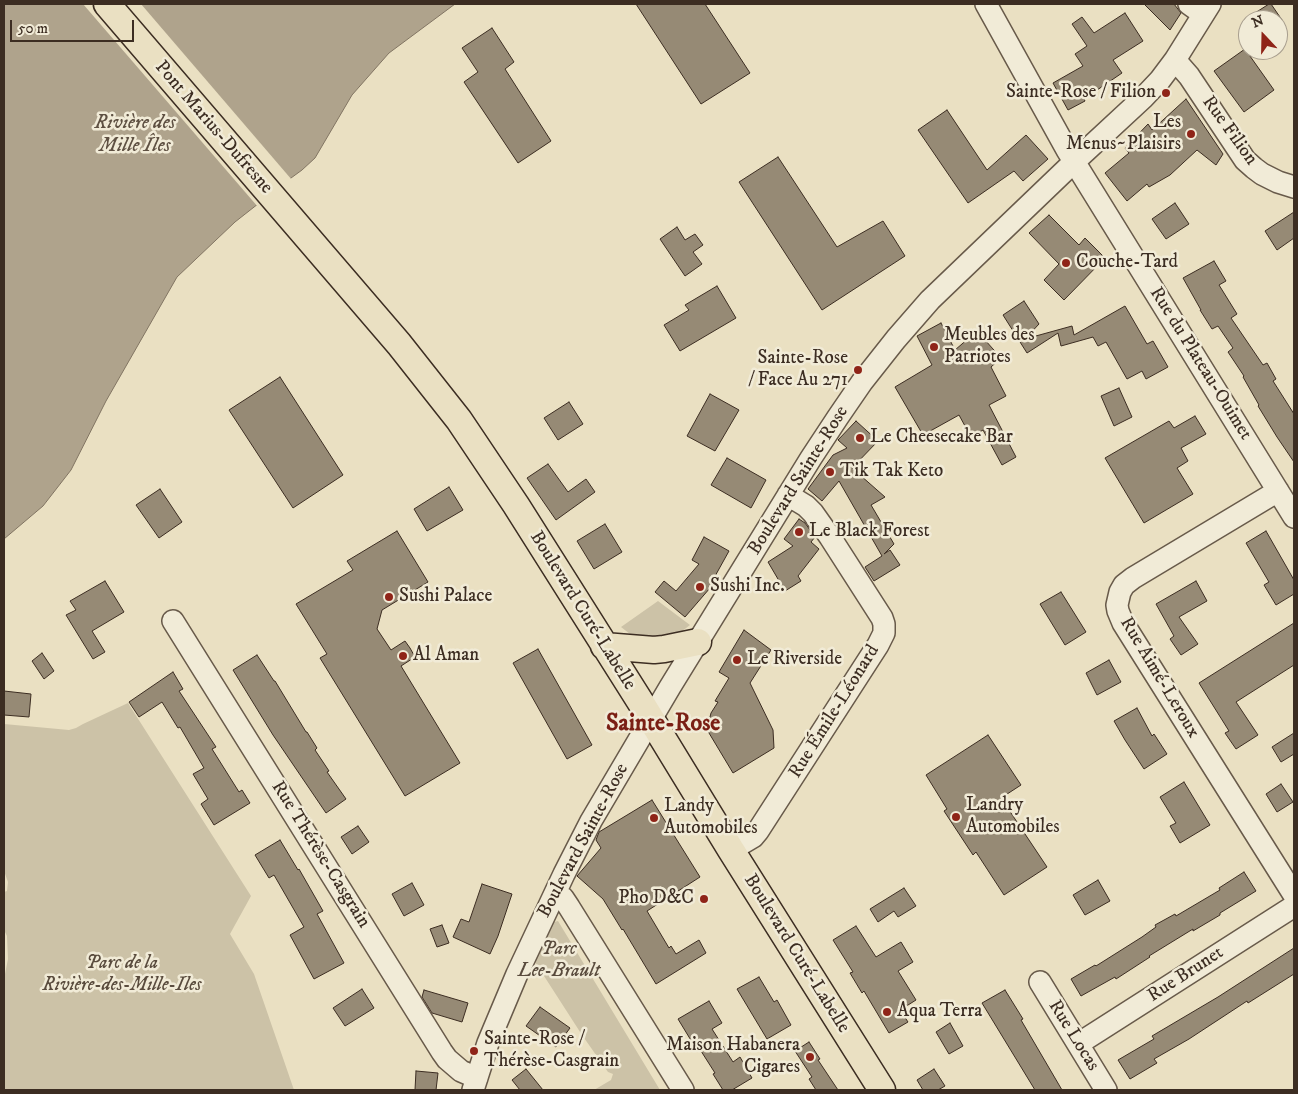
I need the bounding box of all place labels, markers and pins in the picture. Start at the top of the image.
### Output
place label: Sainte-Rose / Filion [1006,82,1156,104]
marker: Sainte-Rose / Filion [1160,87,1172,99]
place label: Les Menus~Plaisirs [1066,112,1181,156]
marker: Les Menus~Plaisirs [1185,128,1197,140]
place label: Couche-Tard [1076,252,1178,274]
marker: Couche-Tard [1060,257,1072,269]
place label: Meubles des Patriotes [944,325,1035,369]
marker: Meubles des Patriotes [928,341,940,353]
place label: Sainte-Rose / Face Au 271 [748,348,848,392]
marker: Sainte-Rose / Face Au 271 [852,364,864,376]
place label: Le Cheesecake Bar [870,427,1013,449]
marker: Le Cheesecake Bar [854,432,866,444]
place label: Tik Tak Keto [840,461,943,483]
marker: Tik Tak Keto [824,466,836,478]
place label: Le Black Forest [809,521,930,543]
marker: Le Black Forest [793,526,805,538]
place label: Sushi Inc. [710,576,785,598]
marker: Sushi Inc. [694,581,706,593]
place label: Sushi Palace [399,586,492,608]
marker: Sushi Palace [383,591,395,603]
place label: Al Aman [413,645,479,667]
place label: Le Riverside [747,649,842,671]
marker: Al Aman [397,650,409,662]
marker: Le Riverside [731,654,743,666]
place label: Landry Automobiles [966,795,1060,839]
place label: Landy Automobiles [664,796,758,840]
marker: Landry Automobiles [950,811,962,823]
marker: Landy Automobiles [648,812,660,824]
place label: Pho D&C [618,888,694,910]
marker: Pho D&C [698,893,710,905]
place label: Aqua Terra [897,1001,982,1023]
marker: Aqua Terra [881,1006,893,1018]
place label: Sainte-Rose / Thérèse-Casgrain [484,1029,619,1073]
place label: Maison Habanera Cigares [666,1035,800,1079]
marker: Sainte-Rose / Thérèse-Casgrain [468,1045,480,1057]
marker: Maison Habanera Cigares [804,1051,816,1063]

